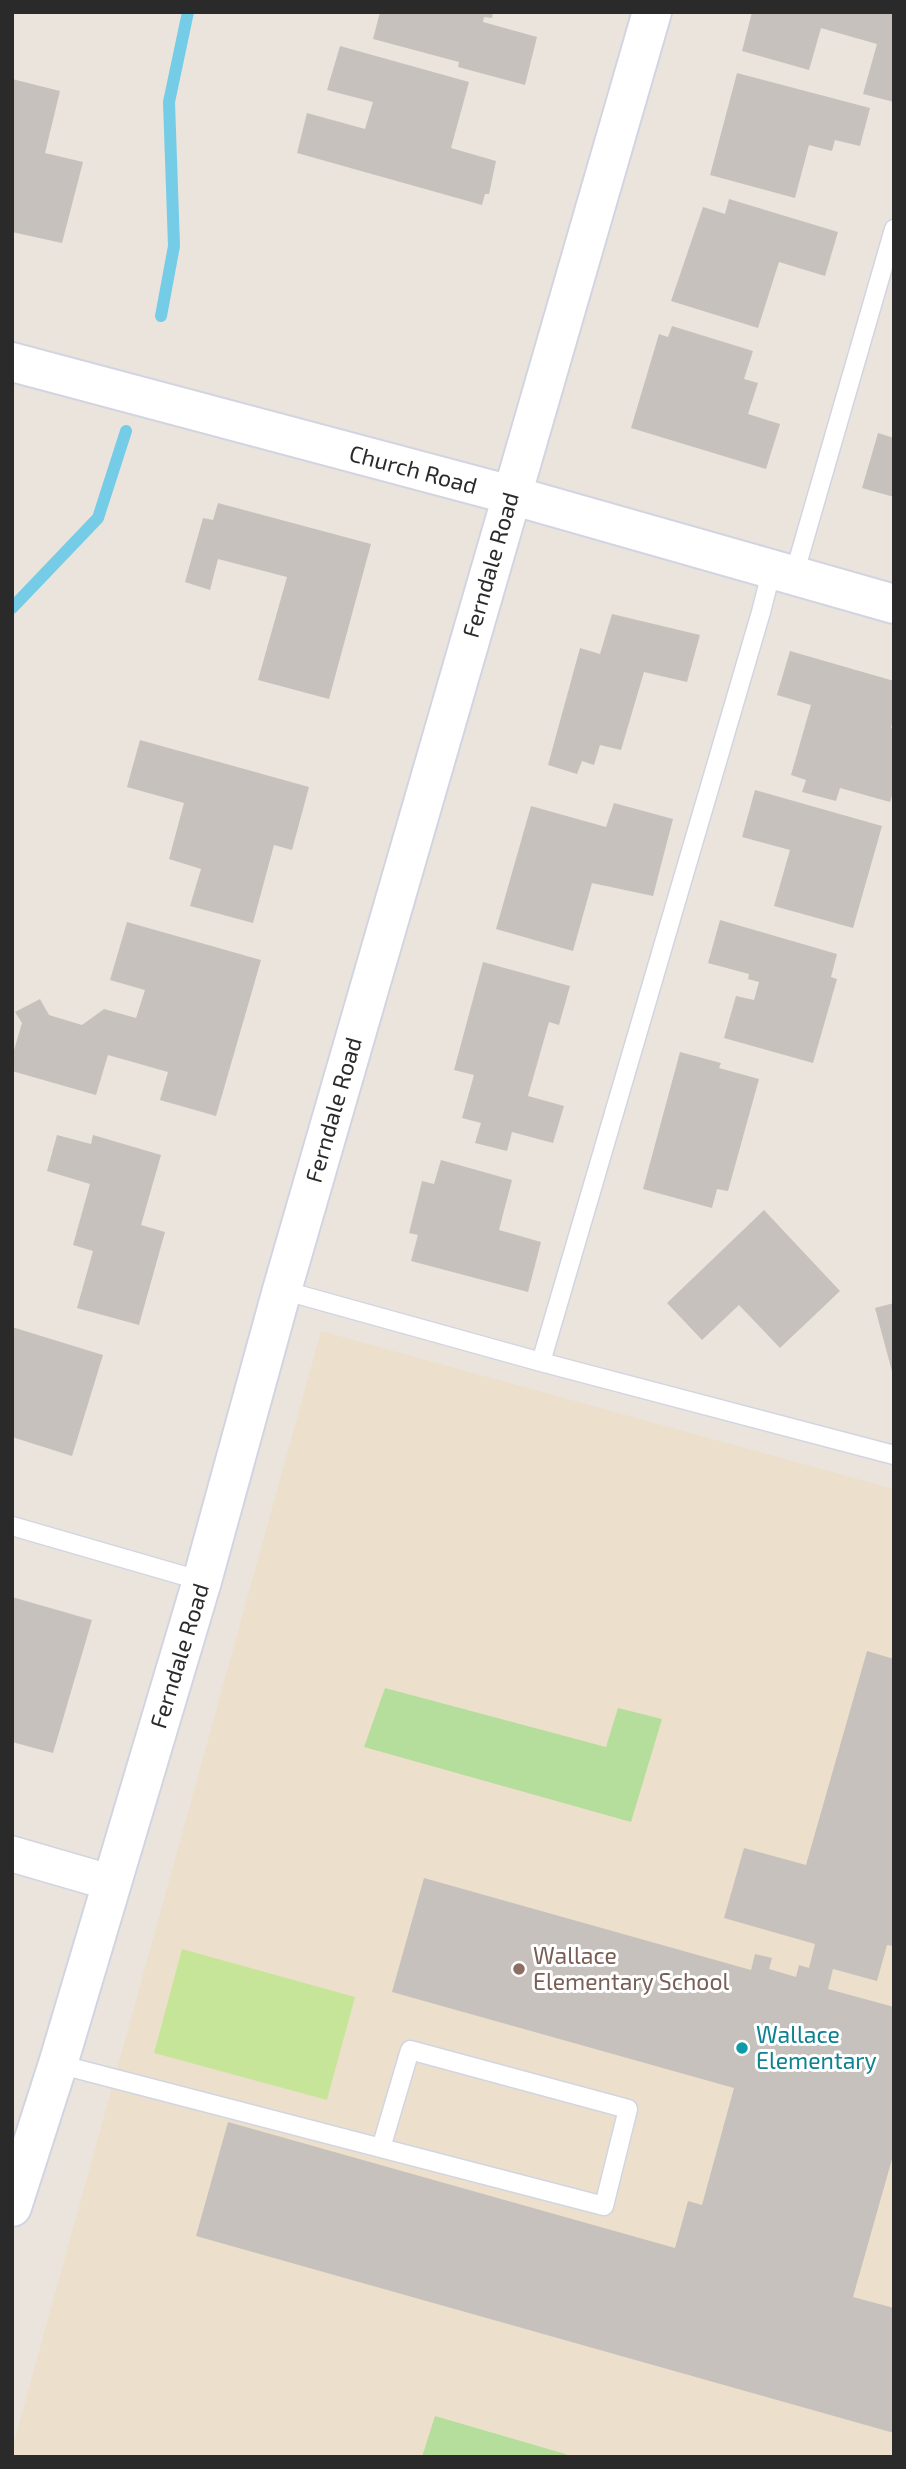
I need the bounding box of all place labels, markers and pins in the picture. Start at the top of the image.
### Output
place label: Wallace Elementary School [533,1942,729,1996]
marker: Wallace Elementary School [511,1961,527,1977]
place label: Wallace Elementary [756,2021,877,2075]
marker: Wallace Elementary [734,2040,750,2056]

